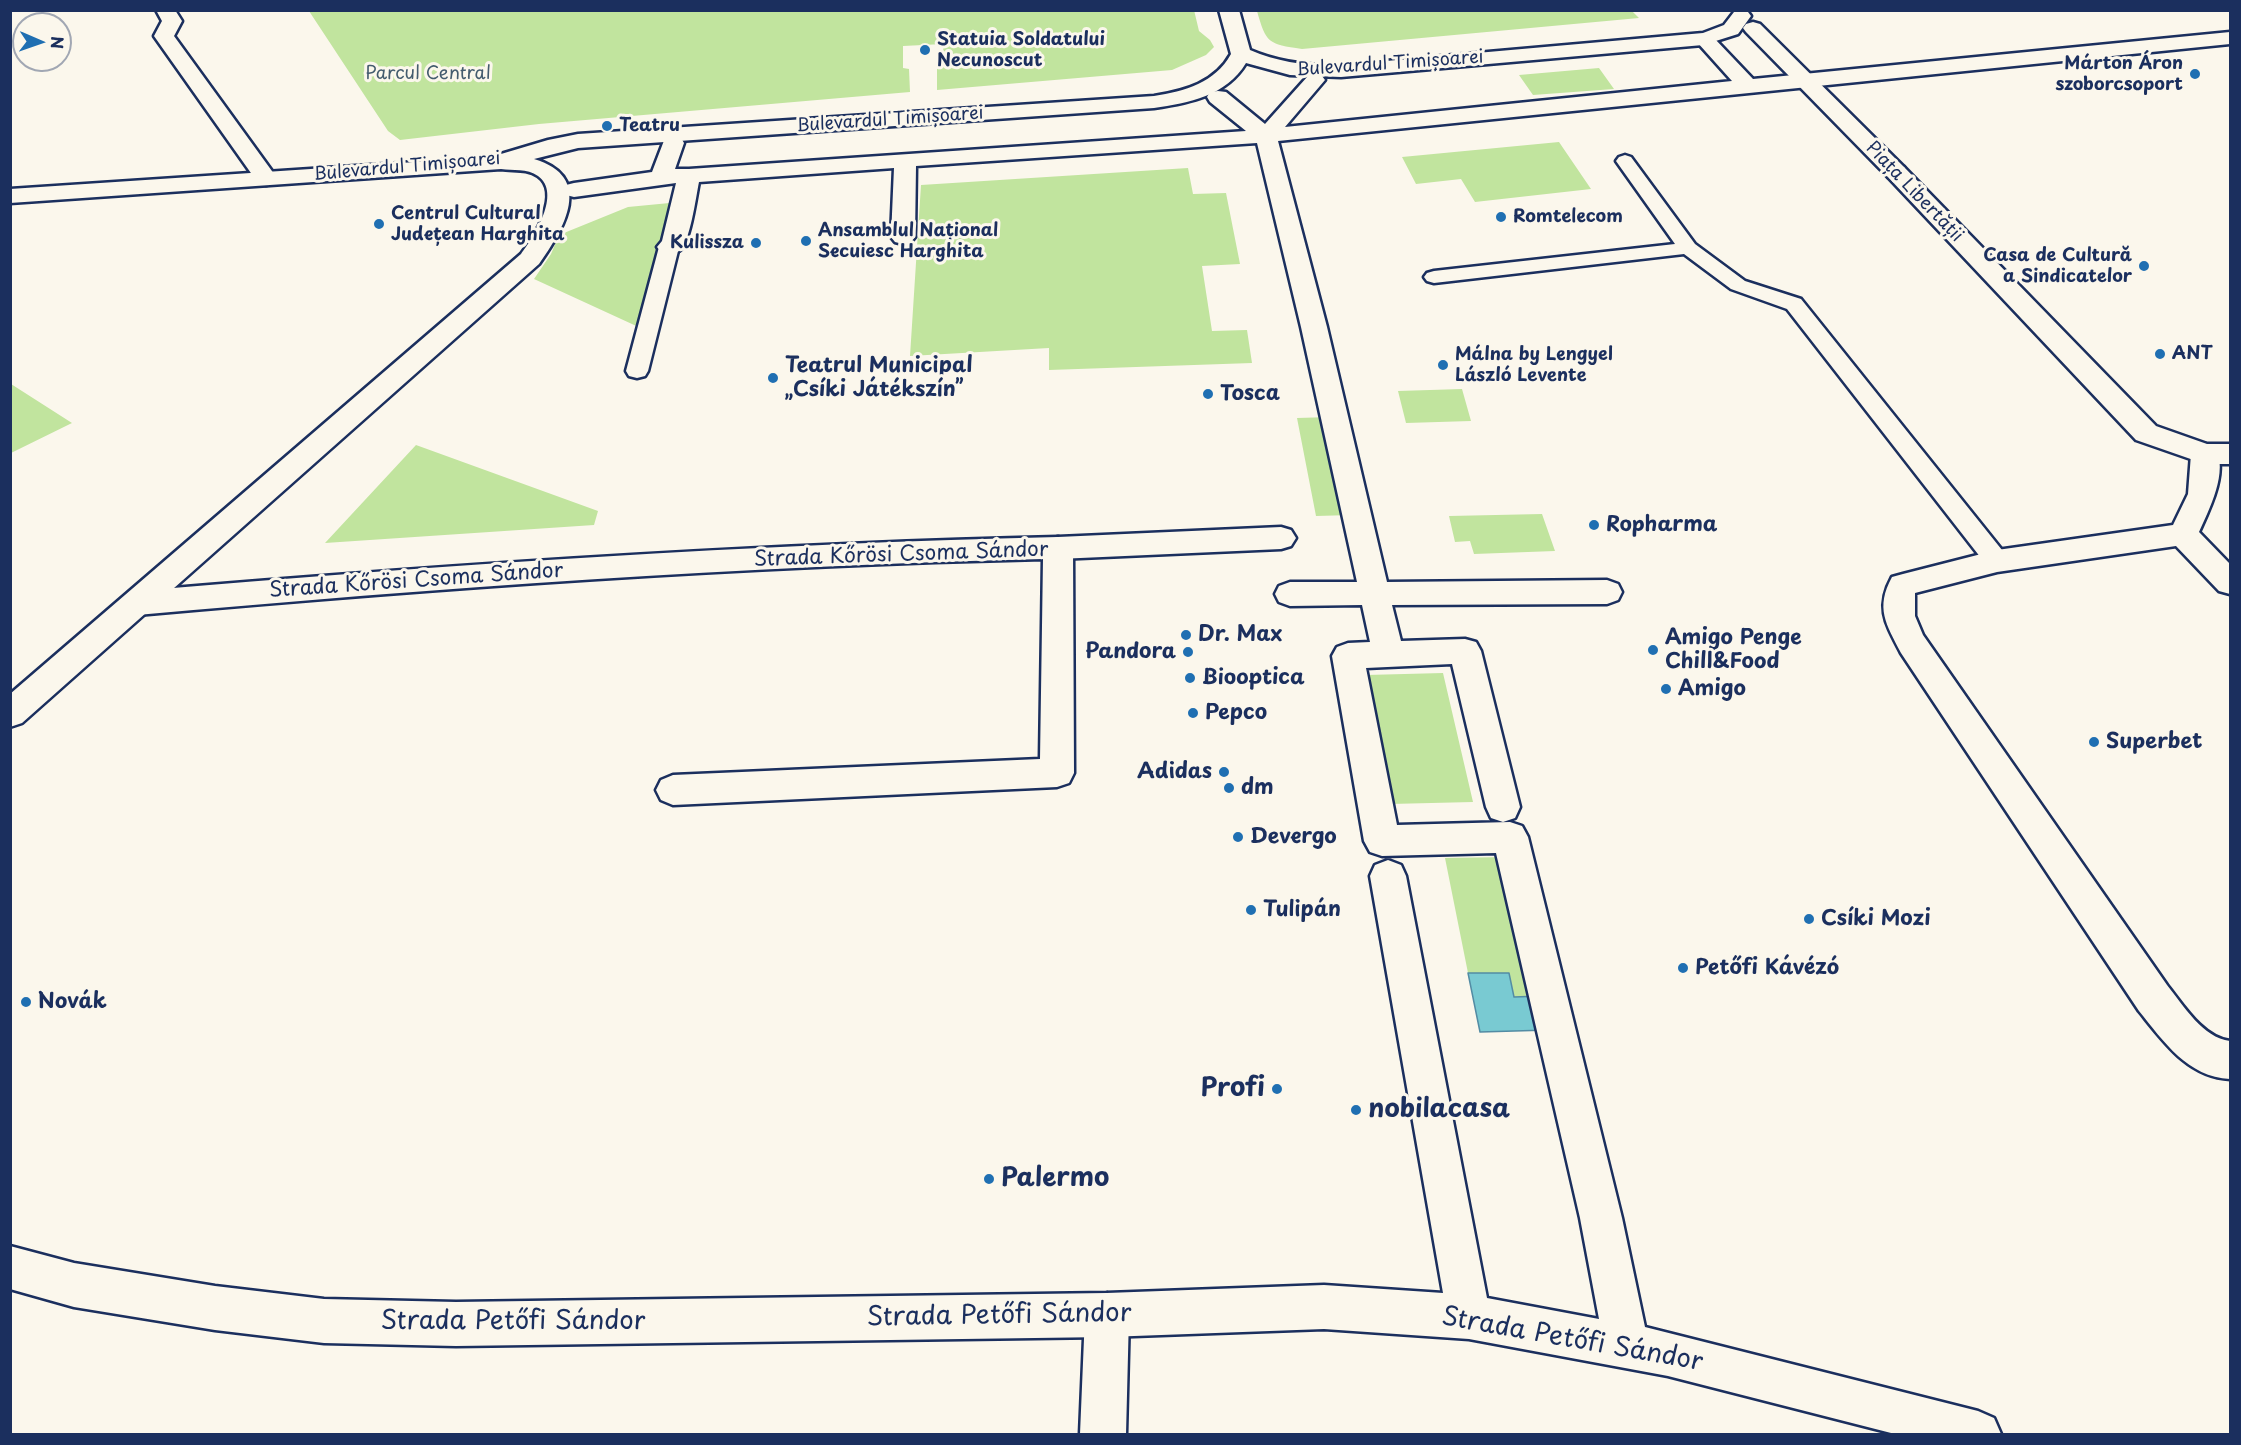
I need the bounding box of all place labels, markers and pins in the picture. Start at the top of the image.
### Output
place label: Statuia Soldatului Necunoscut [937,29,1105,72]
marker: Statuia Soldatului Necunoscut [918,43,932,57]
place label: Márton Áron szoborcsoport [2055,53,2183,96]
marker: Márton Áron szoborcsoport [2188,67,2202,81]
place label: Teatru [619,115,680,137]
marker: Teatru [600,119,614,133]
place label: Centrul Cultural Județean Harghita [391,203,565,246]
place label: Romtelecom [1513,206,1623,228]
marker: Romtelecom [1494,210,1508,224]
marker: Centrul Cultural Județean Harghita [372,217,386,231]
place label: Ansamblul Național Secuiesc Harghita [818,220,998,262]
place label: Kulissza [670,232,744,254]
marker: Ansamblul Național Secuiesc Harghita [799,234,813,248]
marker: Kulissza [749,236,763,250]
place label: Casa de Cultură a Sindicatelor [1983,245,2132,288]
marker: Casa de Cultură a Sindicatelor [2137,259,2151,273]
place label: ANT [2172,343,2213,365]
place label: Málna by Lengyel László Levente [1455,344,1613,386]
marker: ANT [2153,347,2167,361]
place label: Teatrul Municipal „Csíki Játékszín” [785,353,973,403]
marker: Málna by Lengyel László Levente [1436,358,1450,372]
marker: Teatrul Municipal „Csíki Játékszín” [766,371,780,385]
place label: Tosca [1220,381,1280,407]
marker: Tosca [1201,387,1215,401]
place label: Ropharma [1606,512,1717,538]
marker: Ropharma [1587,518,1601,532]
place label: Dr. Max [1198,622,1282,648]
place label: Amigo Penge Chill&Food [1665,625,1802,675]
marker: Dr. Max [1179,628,1193,642]
place label: Pandora [1085,639,1176,665]
marker: Amigo Penge Chill&Food [1646,643,1660,657]
marker: Pandora [1181,645,1195,659]
place label: Biooptica [1202,665,1305,691]
marker: Biooptica [1183,671,1197,685]
place label: Amigo [1678,676,1746,702]
marker: Amigo [1659,682,1673,696]
place label: Pepco [1205,700,1267,726]
marker: Pepco [1186,706,1200,720]
place label: Superbet [2106,729,2202,755]
marker: Superbet [2087,735,2101,749]
place label: Adidas [1137,759,1212,785]
marker: Adidas [1217,765,1231,779]
place label: dm [1241,775,1274,801]
marker: dm [1222,781,1236,795]
place label: Devergo [1250,824,1337,850]
marker: Devergo [1231,830,1245,844]
place label: Tulipán [1263,897,1341,923]
marker: Tulipán [1244,903,1258,917]
place label: Csíki Mozi [1821,906,1931,932]
marker: Csíki Mozi [1802,912,1816,926]
place label: Petőfi Kávézó [1695,955,1839,981]
marker: Petőfi Kávézó [1676,961,1690,975]
place label: Novák [38,989,107,1015]
marker: Novák [19,995,33,1009]
place label: Profi [1201,1073,1265,1105]
marker: Profi [1270,1082,1284,1096]
place label: nobilacasa [1368,1094,1510,1126]
marker: nobilacasa [1349,1103,1363,1117]
place label: Palermo [1001,1163,1109,1195]
marker: Palermo [982,1172,996,1186]

